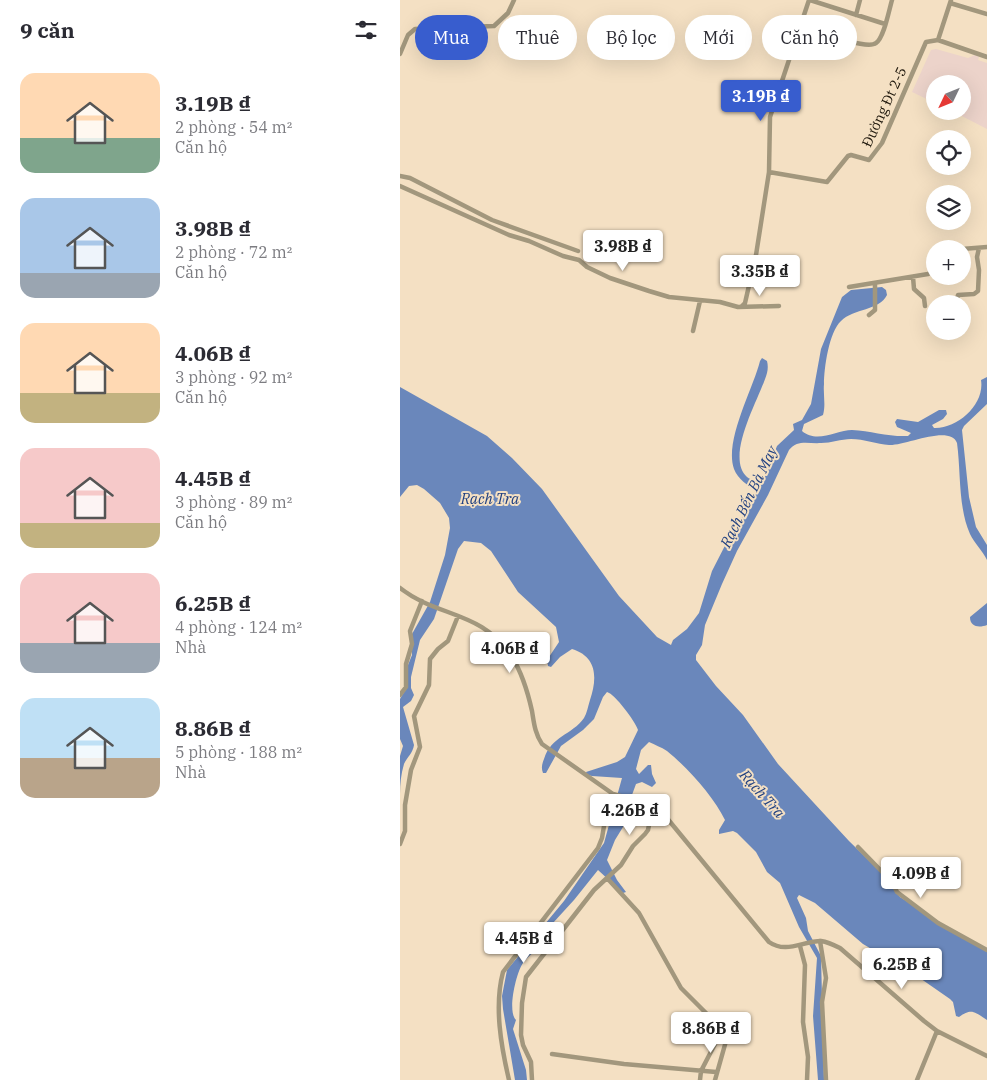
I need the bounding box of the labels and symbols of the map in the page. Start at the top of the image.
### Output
street label: Đường Đt 2-5 [858,64,910,150]
north arrow [926,75,971,120]
pin: 3.19B ₫ [715,80,807,122]
pin: 3.98B ₫ [577,230,669,272]
pin: 3.35B ₫ [714,254,806,297]
water label: Rạch Bến Bà May [715,442,782,551]
water label: Rạch Tra [460,489,520,508]
pin: 4.06B ₫ [464,632,556,674]
water label: Rạch Tra [735,765,790,822]
pin: 4.26B ₫ [584,794,676,836]
pin: 4.09B ₫ [875,856,967,899]
pin: 4.45B ₫ [478,922,570,964]
pin: 6.25B ₫ [856,948,948,990]
pin: 8.86B ₫ [665,1012,757,1054]

